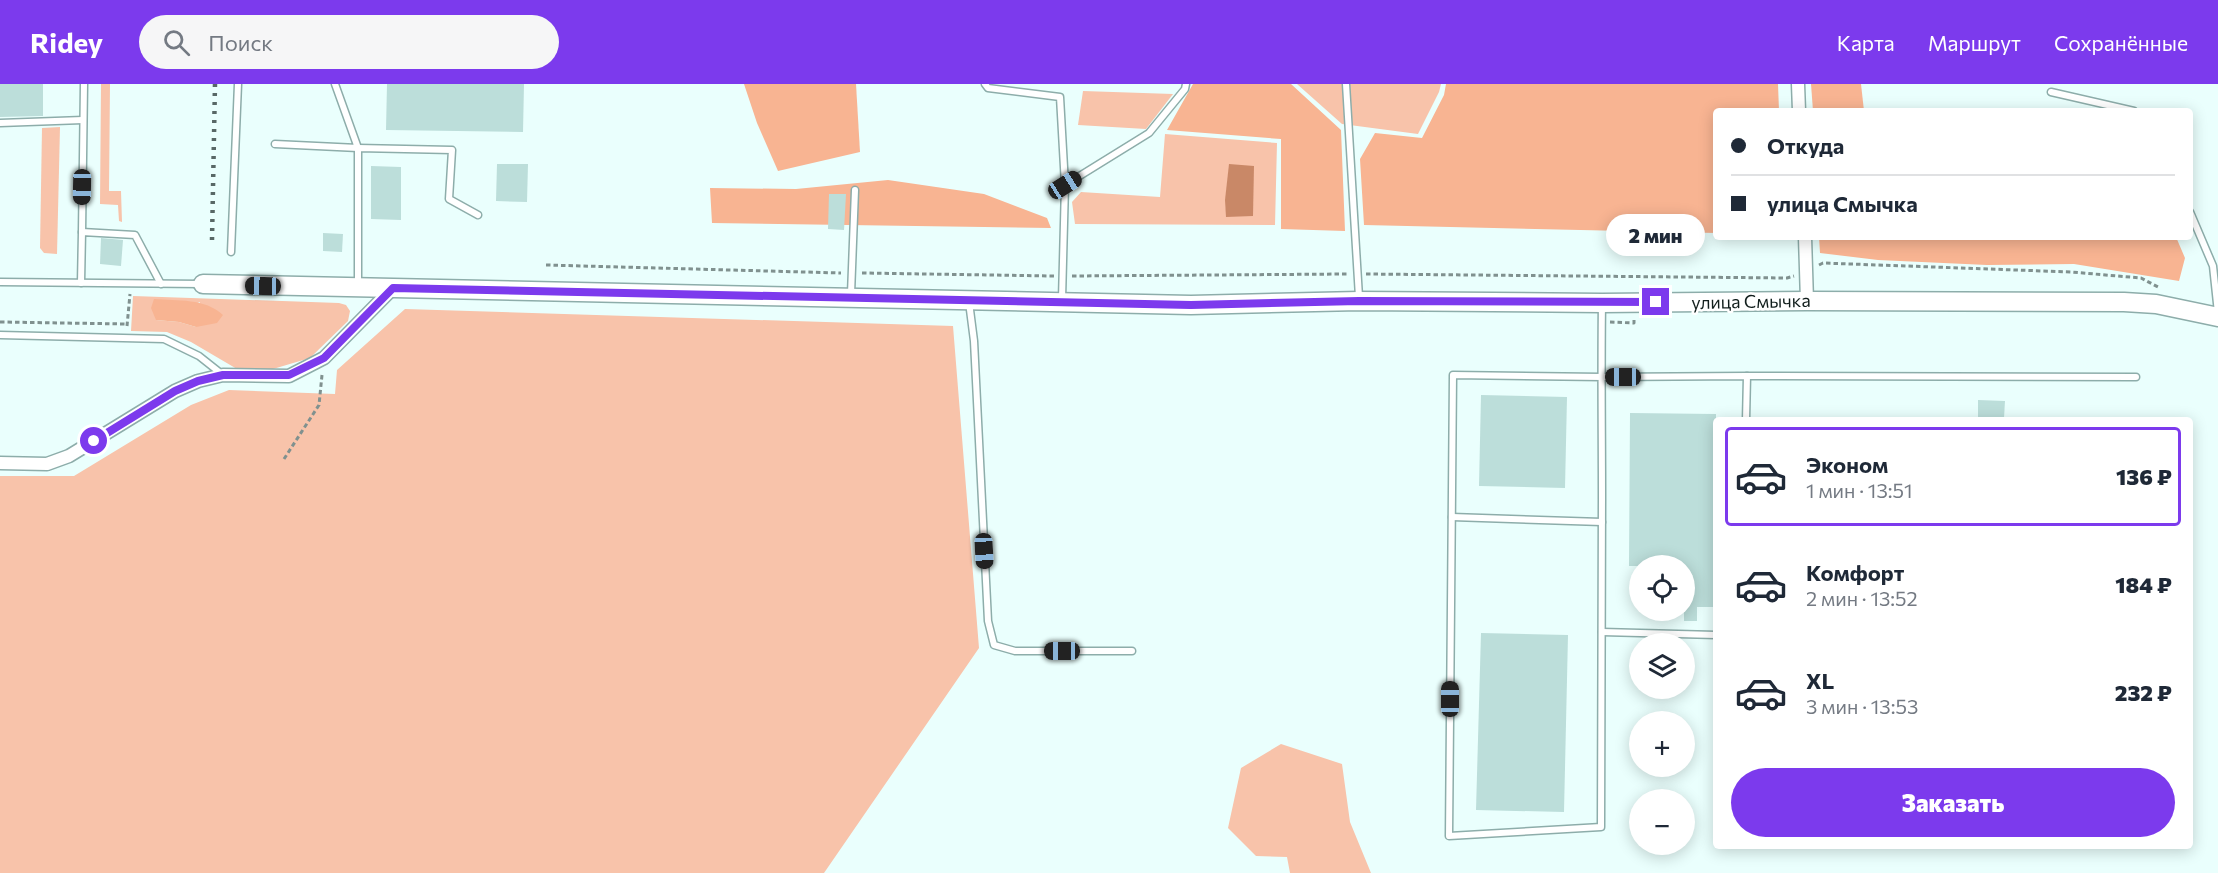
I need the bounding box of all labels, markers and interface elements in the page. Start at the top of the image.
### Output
search box [139,15,559,69]
text: Ridey [30,25,103,59]
icon: search [160,26,193,59]
text: Поиск [208,29,273,56]
text: Карта [1837,30,1895,55]
text: Маршрут [1928,30,2021,55]
text: Сохранённые [2054,30,2188,55]
text: Откуда [1767,132,1844,159]
car [1045,168,1085,202]
car [73,169,91,205]
text: улица Смычка [1767,190,1918,217]
callout: 2 мин [1606,215,1706,257]
text: 2 мин [1629,223,1682,247]
car [245,277,281,295]
route end [1642,288,1669,315]
street label: улица Смычка [1691,289,1811,313]
car [1605,368,1641,386]
route start [80,427,107,454]
icon: car [1734,450,1788,504]
text: Эконом [1806,451,1888,478]
text: 136 ₽ [2116,463,2172,490]
text: 1 мин · 13:51 [1806,478,1913,502]
car [974,533,994,569]
map controls [1629,555,1695,855]
button: locate [1629,555,1695,621]
icon: car [1734,558,1788,612]
text: Комфорт [1806,559,1904,586]
text: 184 ₽ [2115,571,2172,598]
text: 2 мин · 13:52 [1806,586,1918,610]
button: layers [1629,633,1695,699]
car [1044,642,1080,660]
icon: car [1734,666,1788,720]
text: XL [1806,667,1834,694]
text: 232 ₽ [2115,679,2172,706]
car [1441,681,1459,717]
text: 3 мин · 13:53 [1806,694,1918,718]
button: + [1629,711,1695,777]
button: Заказать [1731,768,2175,837]
button: − [1629,789,1695,855]

